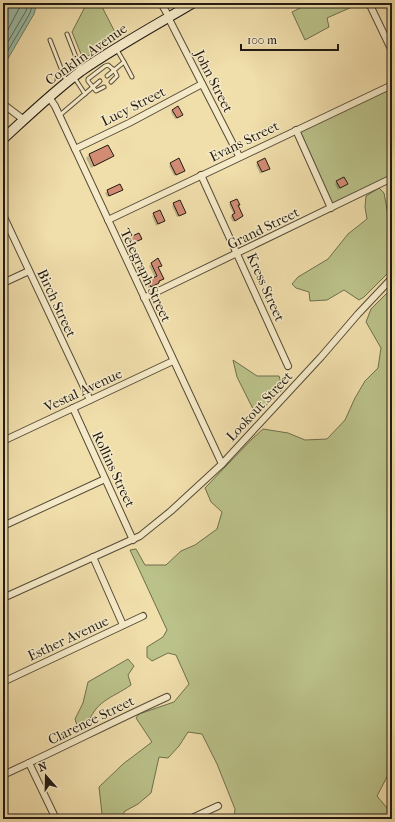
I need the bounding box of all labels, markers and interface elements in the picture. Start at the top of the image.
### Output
street label: Conklin Avenue [42,20,131,89]
scale bar [241,26,338,52]
text: 100 m [247,33,277,47]
street label: John Street [190,46,237,115]
street label: Lucy Street [98,83,168,130]
street label: Evans Street [207,117,282,166]
street label: Grand Street [224,204,302,253]
street label: Telegraph Street [116,226,175,325]
street label: Kress Street [243,250,288,324]
street label: Birch Street [33,267,80,340]
street label: Vestal Avenue [41,365,125,416]
street label: Lookout Street [223,368,296,445]
street label: Rollins Street [88,428,139,510]
street label: Esther Avenue [25,612,112,665]
street label: Clarence Street [45,692,137,749]
north arrow [26,756,66,796]
text: N [37,759,50,775]

